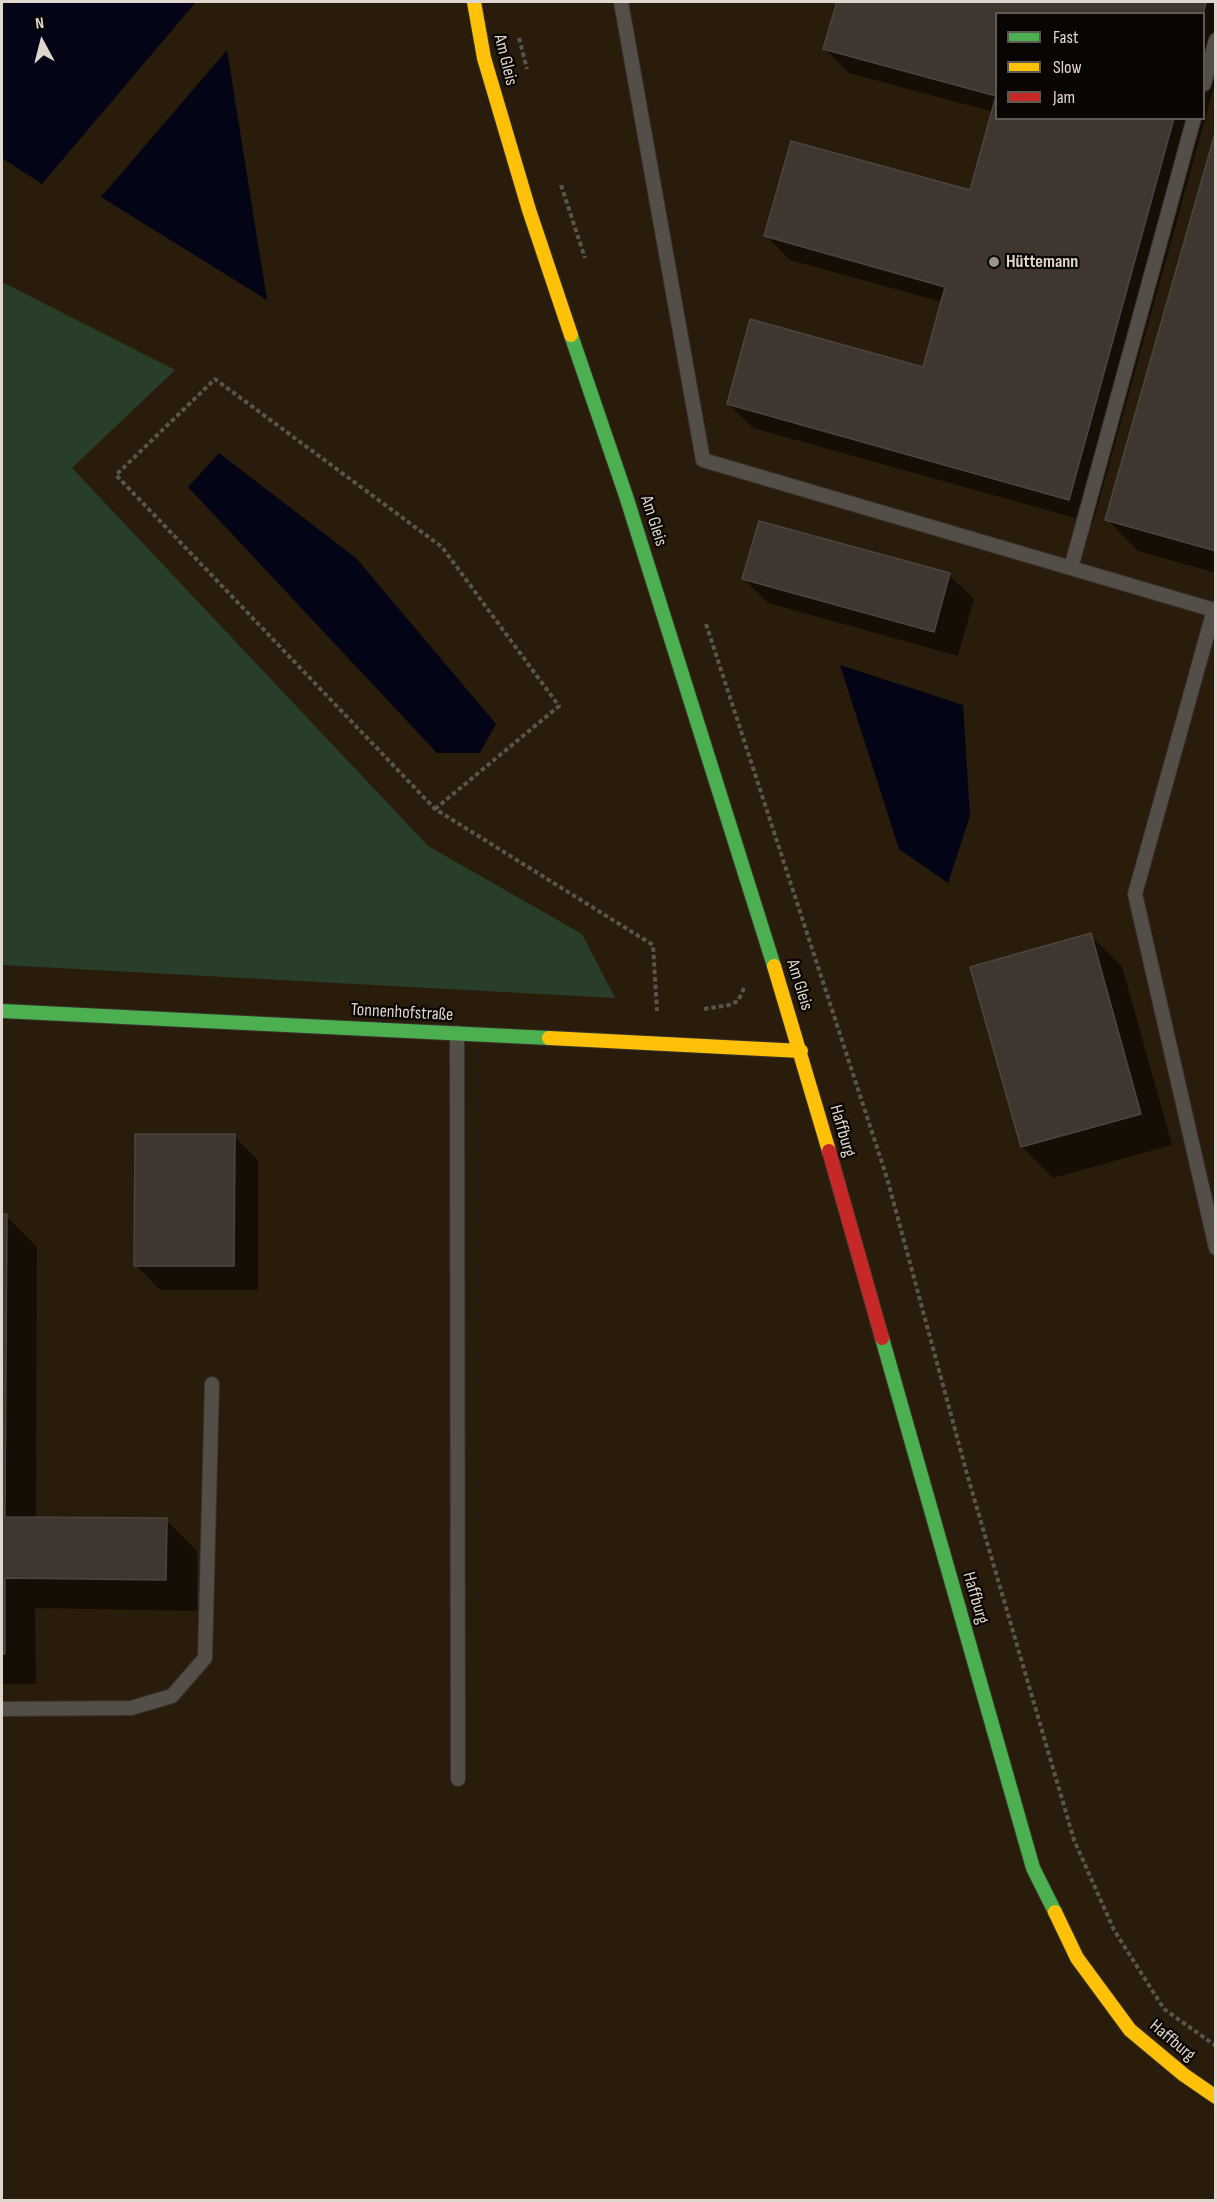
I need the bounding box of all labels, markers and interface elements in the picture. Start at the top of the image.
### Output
north arrow [12,12,72,72]
legend [995,12,1205,120]
text: N [34,14,45,34]
text: Fast [1053,27,1078,48]
street label: Am Gleis [488,32,522,88]
text: Slow [1053,57,1082,78]
text: Jam [1053,87,1075,108]
place label: Hüttemann [1006,251,1078,273]
marker: Hüttemann [987,255,1001,269]
street label: Am Gleis [635,493,671,549]
street label: Am Gleis [781,957,817,1013]
street label: Tonnenhofstraße [350,1000,454,1026]
street label: Haffburg [824,1102,860,1160]
street label: Haffburg [957,1569,993,1627]
street label: Haffburg [1145,2016,1199,2066]

